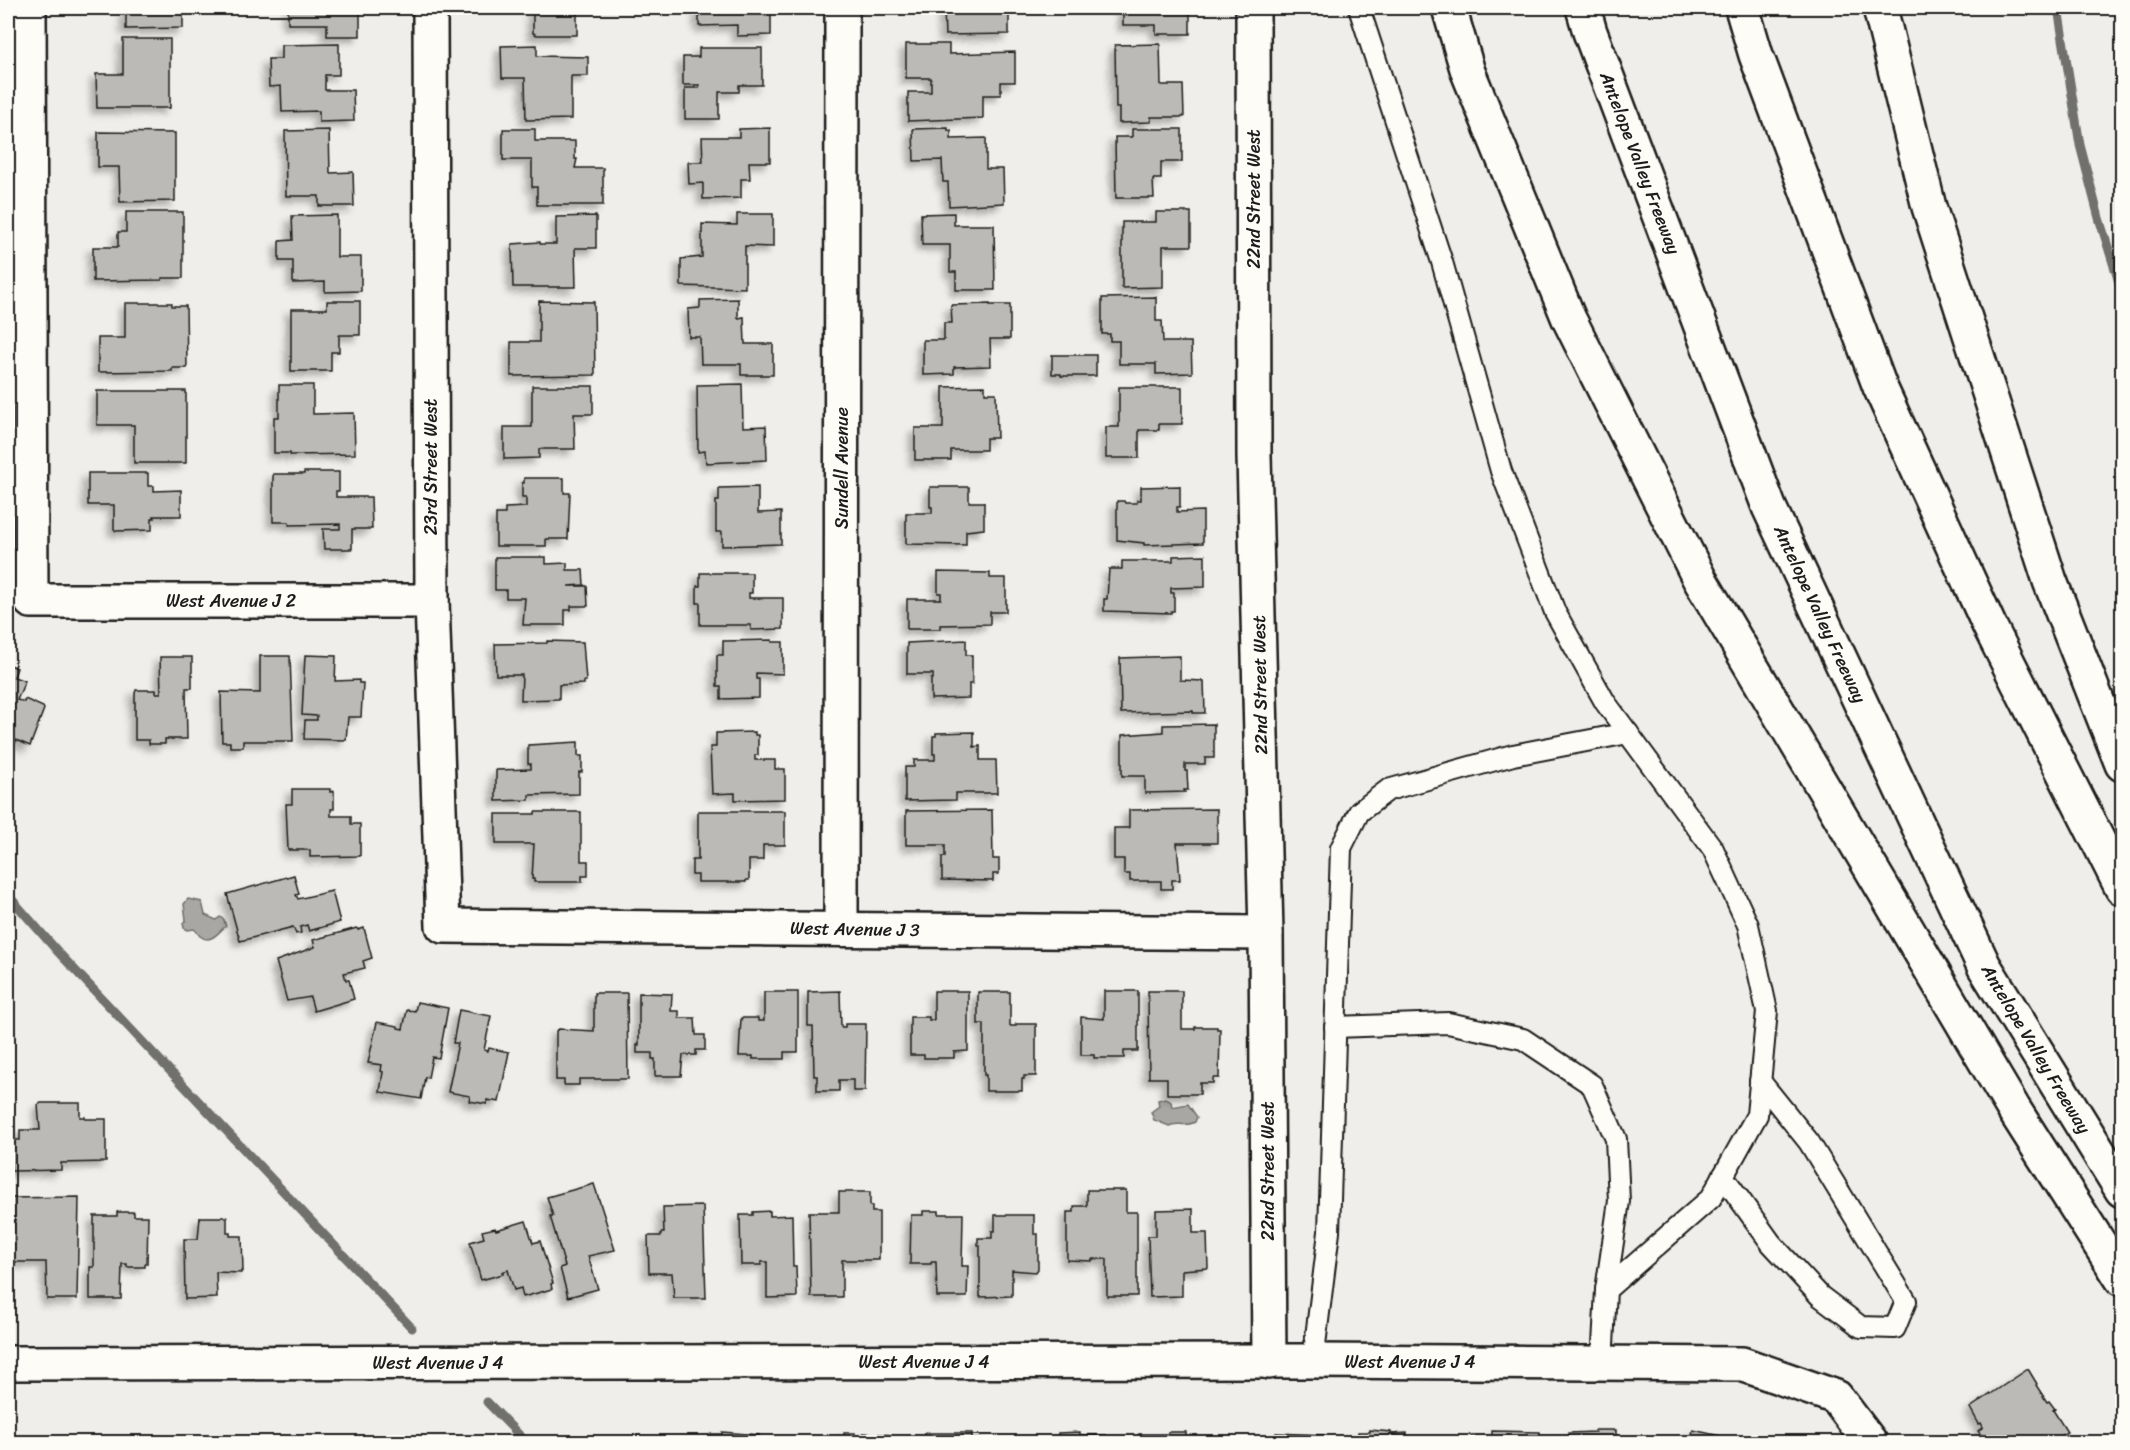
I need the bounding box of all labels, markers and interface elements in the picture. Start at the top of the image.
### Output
street label: Antelope Valley Freeway [1590,66,1690,260]
street label: 22nd Street West [1238,129,1270,269]
street label: 23rd Street West [415,399,447,535]
street label: Sundell Avenue [826,407,858,529]
street label: Antelope Valley Freeway [1764,519,1876,709]
street label: West Avenue J 2 [166,585,296,617]
street label: 22nd Street West [1243,615,1277,755]
street label: West Avenue J 3 [790,912,920,946]
street label: Antelope Valley Freeway [1972,957,2100,1141]
street label: 22nd Street West [1252,1101,1284,1241]
street label: West Avenue J 4 [858,1346,990,1378]
street label: West Avenue J 4 [1344,1346,1476,1378]
street label: West Avenue J 4 [372,1347,504,1379]

